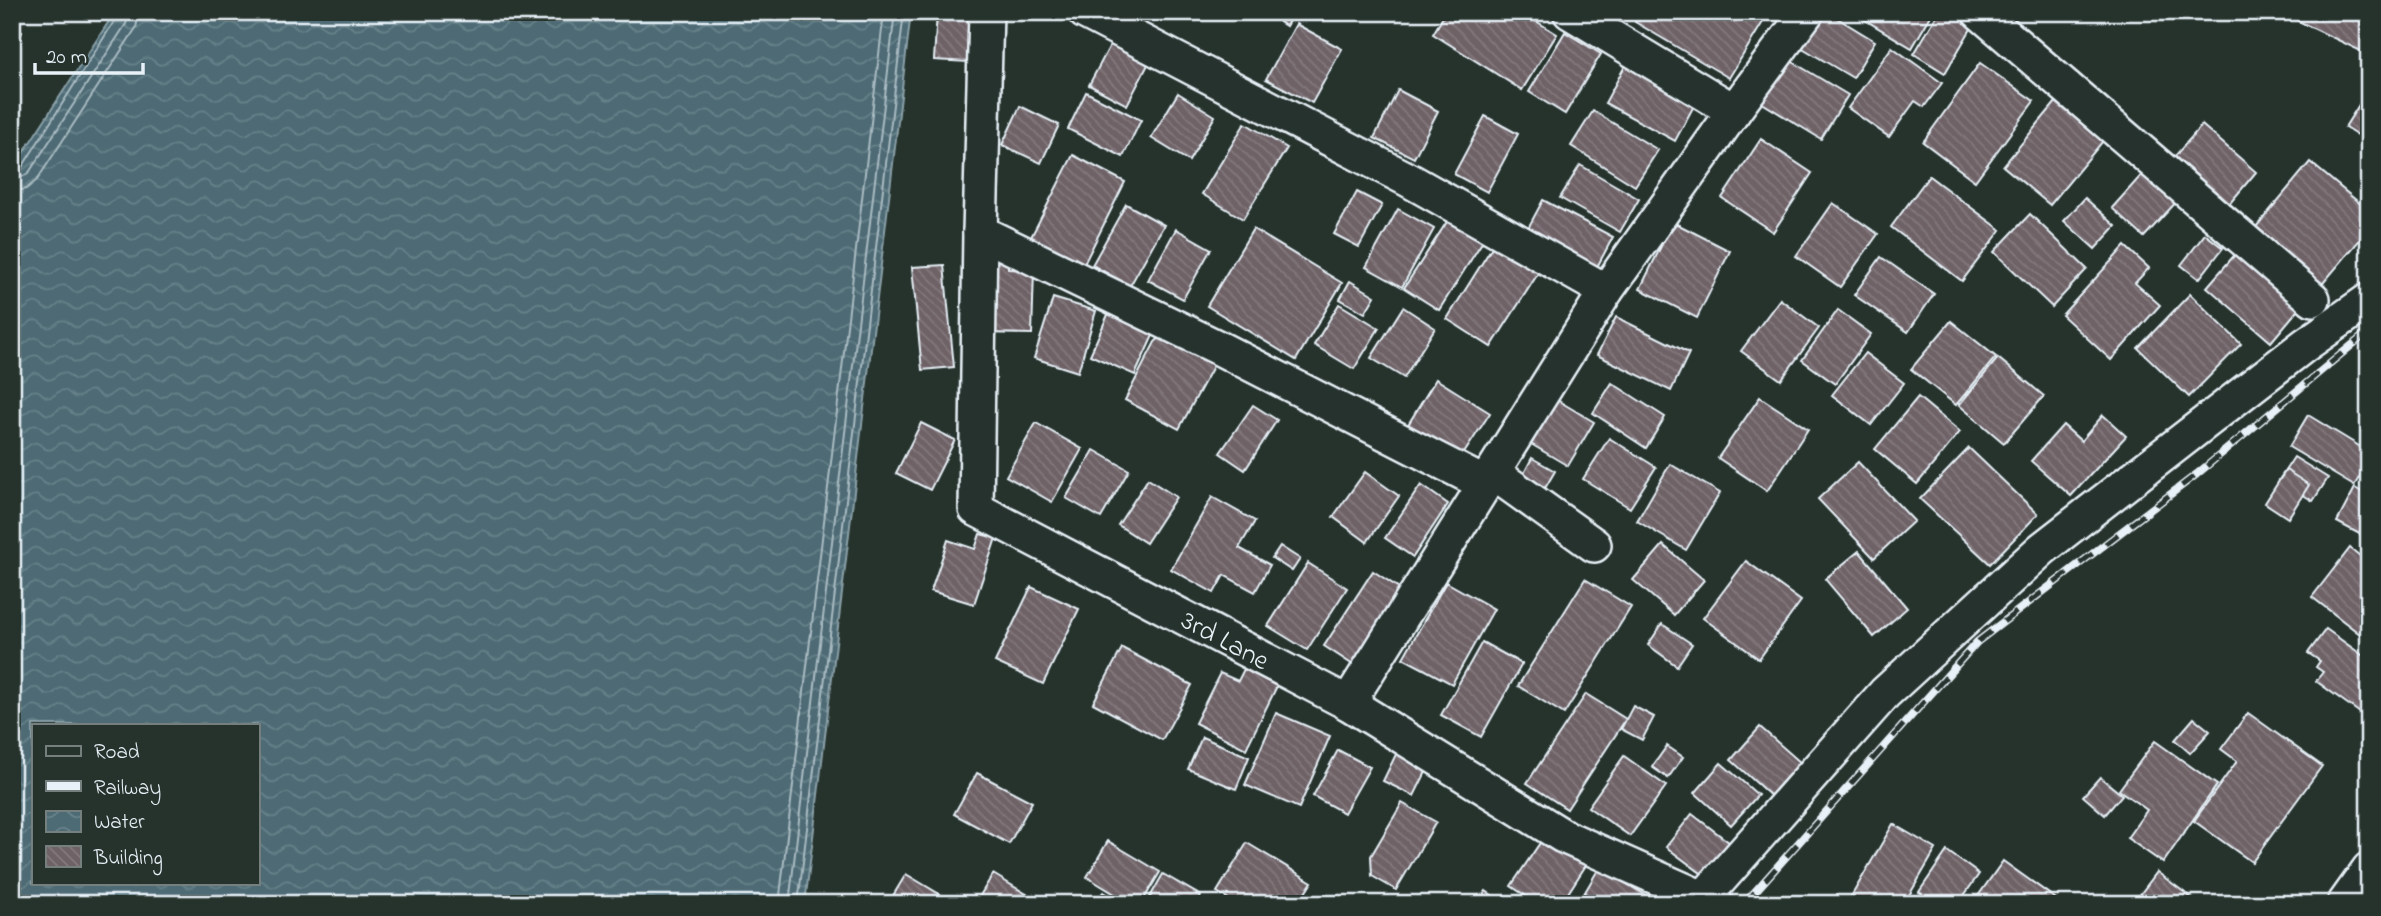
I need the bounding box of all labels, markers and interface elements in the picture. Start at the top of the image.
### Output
scale bar [35,32,144,76]
text: 20 m [46,43,87,73]
street label: 3rd Lane [1173,602,1276,683]
legend [32,724,259,884]
text: Road [94,738,140,768]
text: Railway [94,774,161,806]
text: Water [94,808,145,838]
text: Building [93,844,163,876]

